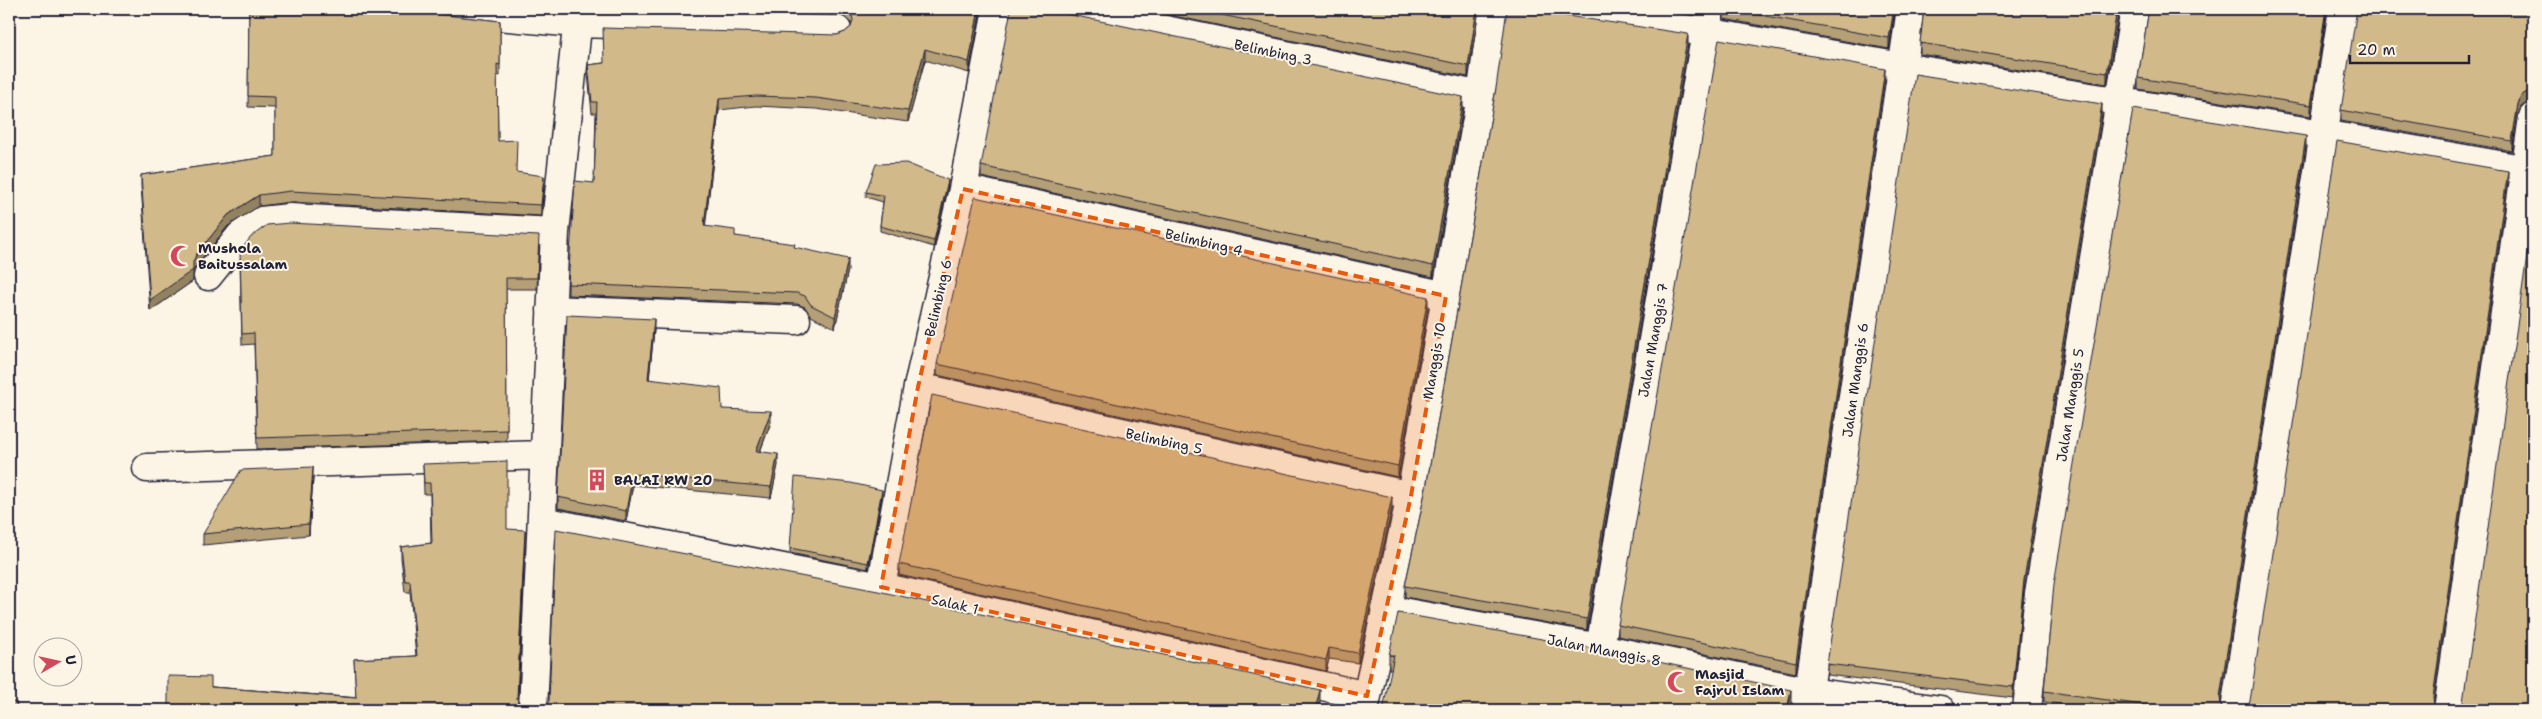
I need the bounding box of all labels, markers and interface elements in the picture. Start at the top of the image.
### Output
scale bar [2350,32,2468,64]
street label: Belimbing 3 [1232,35,1314,69]
text: 20 m [2357,40,2396,60]
street label: Belimbing 4 [1163,224,1245,260]
place label: Mushola Baitussalam [198,239,288,273]
mosque icon: Mushola Baitussalam [168,243,194,269]
street label: Belimbing 6 [920,257,956,339]
street label: Jalan Manggis 7 [1634,281,1672,399]
street label: Manggis 10 [1418,321,1450,401]
street label: Jalan Manggis 6 [1838,321,1872,439]
street label: Jalan Manggis 5 [2052,347,2088,463]
street label: Belimbing 5 [1124,424,1204,458]
building icon: BALAI RW 20 [584,467,610,493]
place label: BALAI RW 20 [614,471,713,489]
street label: Salak 1 [930,590,980,618]
street label: Jalan Manggis 8 [1545,630,1663,670]
north arrow [32,636,82,686]
text: U [61,654,80,666]
place label: Masjid Fajrul Islam [1695,665,1784,699]
mosque icon: Masjid Fajrul Islam [1665,669,1691,695]

